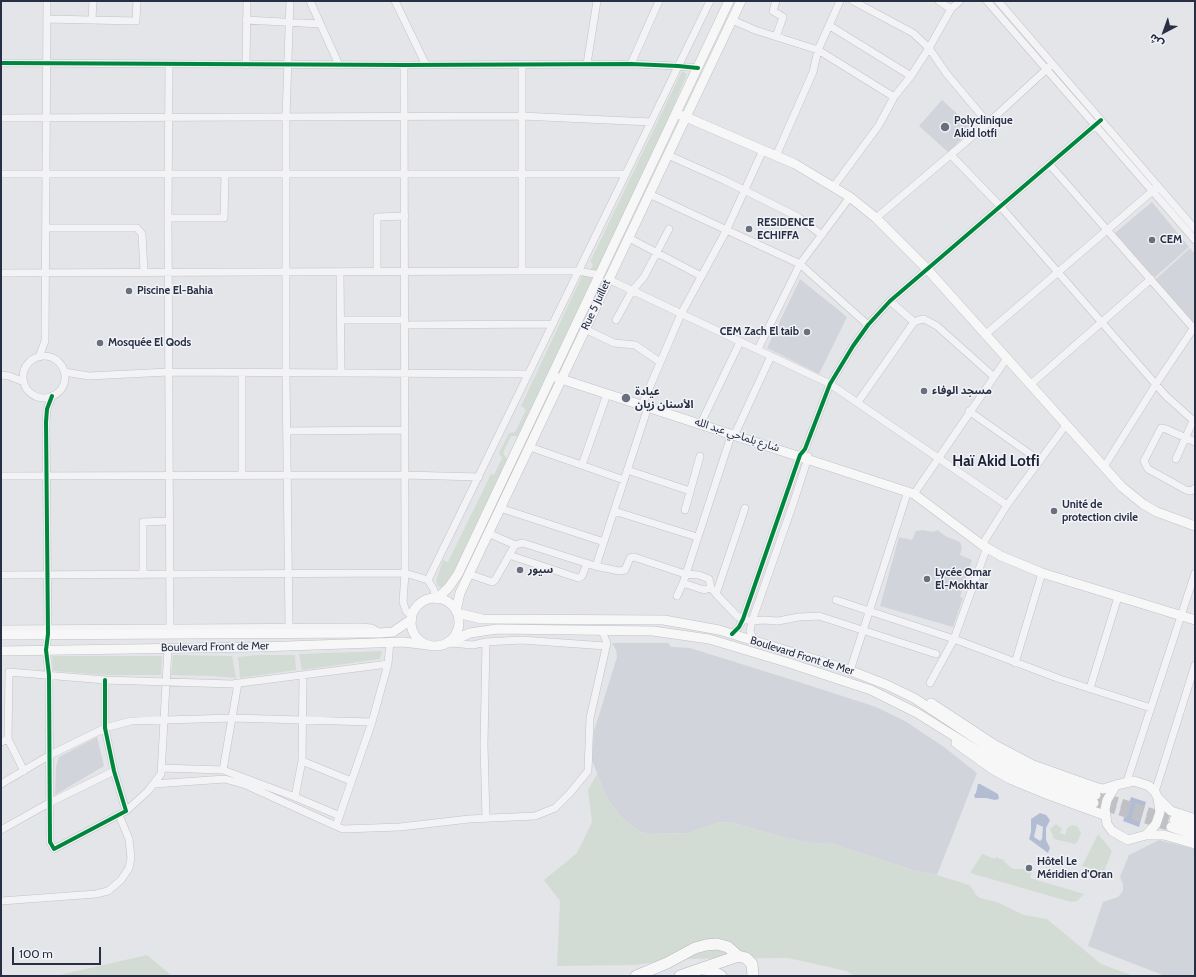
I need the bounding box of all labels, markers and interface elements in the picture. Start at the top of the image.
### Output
north arrow [1144,12,1184,52]
text: ش [1146,31,1166,51]
place label: Polyclinique Akid lotfi [954,114,1013,140]
marker: Polyclinique Akid lotfi [939,121,951,133]
place label: RESIDENCE ECHIFFA [757,216,815,242]
marker: RESIDENCE ECHIFFA [744,224,754,234]
place label: CEM [1160,233,1182,247]
marker: CEM [1147,235,1157,245]
street label: Rue 5 Juillet [579,278,613,332]
place label: Piscine El-Bahia [137,284,213,298]
marker: Piscine El-Bahia [124,286,134,296]
place label: CEM Zach El taib [720,325,799,339]
marker: CEM Zach El taib [802,327,812,337]
place label: Mosquée El Qods [108,336,191,350]
marker: Mosquée El Qods [95,338,105,348]
place label: مسجد الوفاء [932,384,992,398]
place label: عيادة الأسنان زيان [635,385,694,411]
marker: مسجد الوفاء [919,386,929,396]
marker: عيادة الأسنان زيان [620,392,632,404]
street label: شارع بلماحي عبد الله [693,415,781,455]
district label: Haï Akid Lotfi [952,453,1040,471]
place label: Unité de protection civile [1062,498,1138,524]
marker: Unité de protection civile [1049,506,1059,516]
place label: سيور [528,563,553,577]
marker: سيور [515,565,525,575]
place label: Lycée Omar El-Mokhtar [935,566,991,592]
marker: Lycée Omar El-Mokhtar [922,574,932,584]
street label: Boulevard Front de Mer [748,634,856,678]
street label: Boulevard Front de Mer [161,639,269,655]
place label: Hôtel Le Méridien d'Oran [1037,855,1113,881]
marker: Hôtel Le Méridien d'Oran [1024,863,1034,873]
scale bar [14,939,103,965]
text: 100 m [19,946,53,961]

